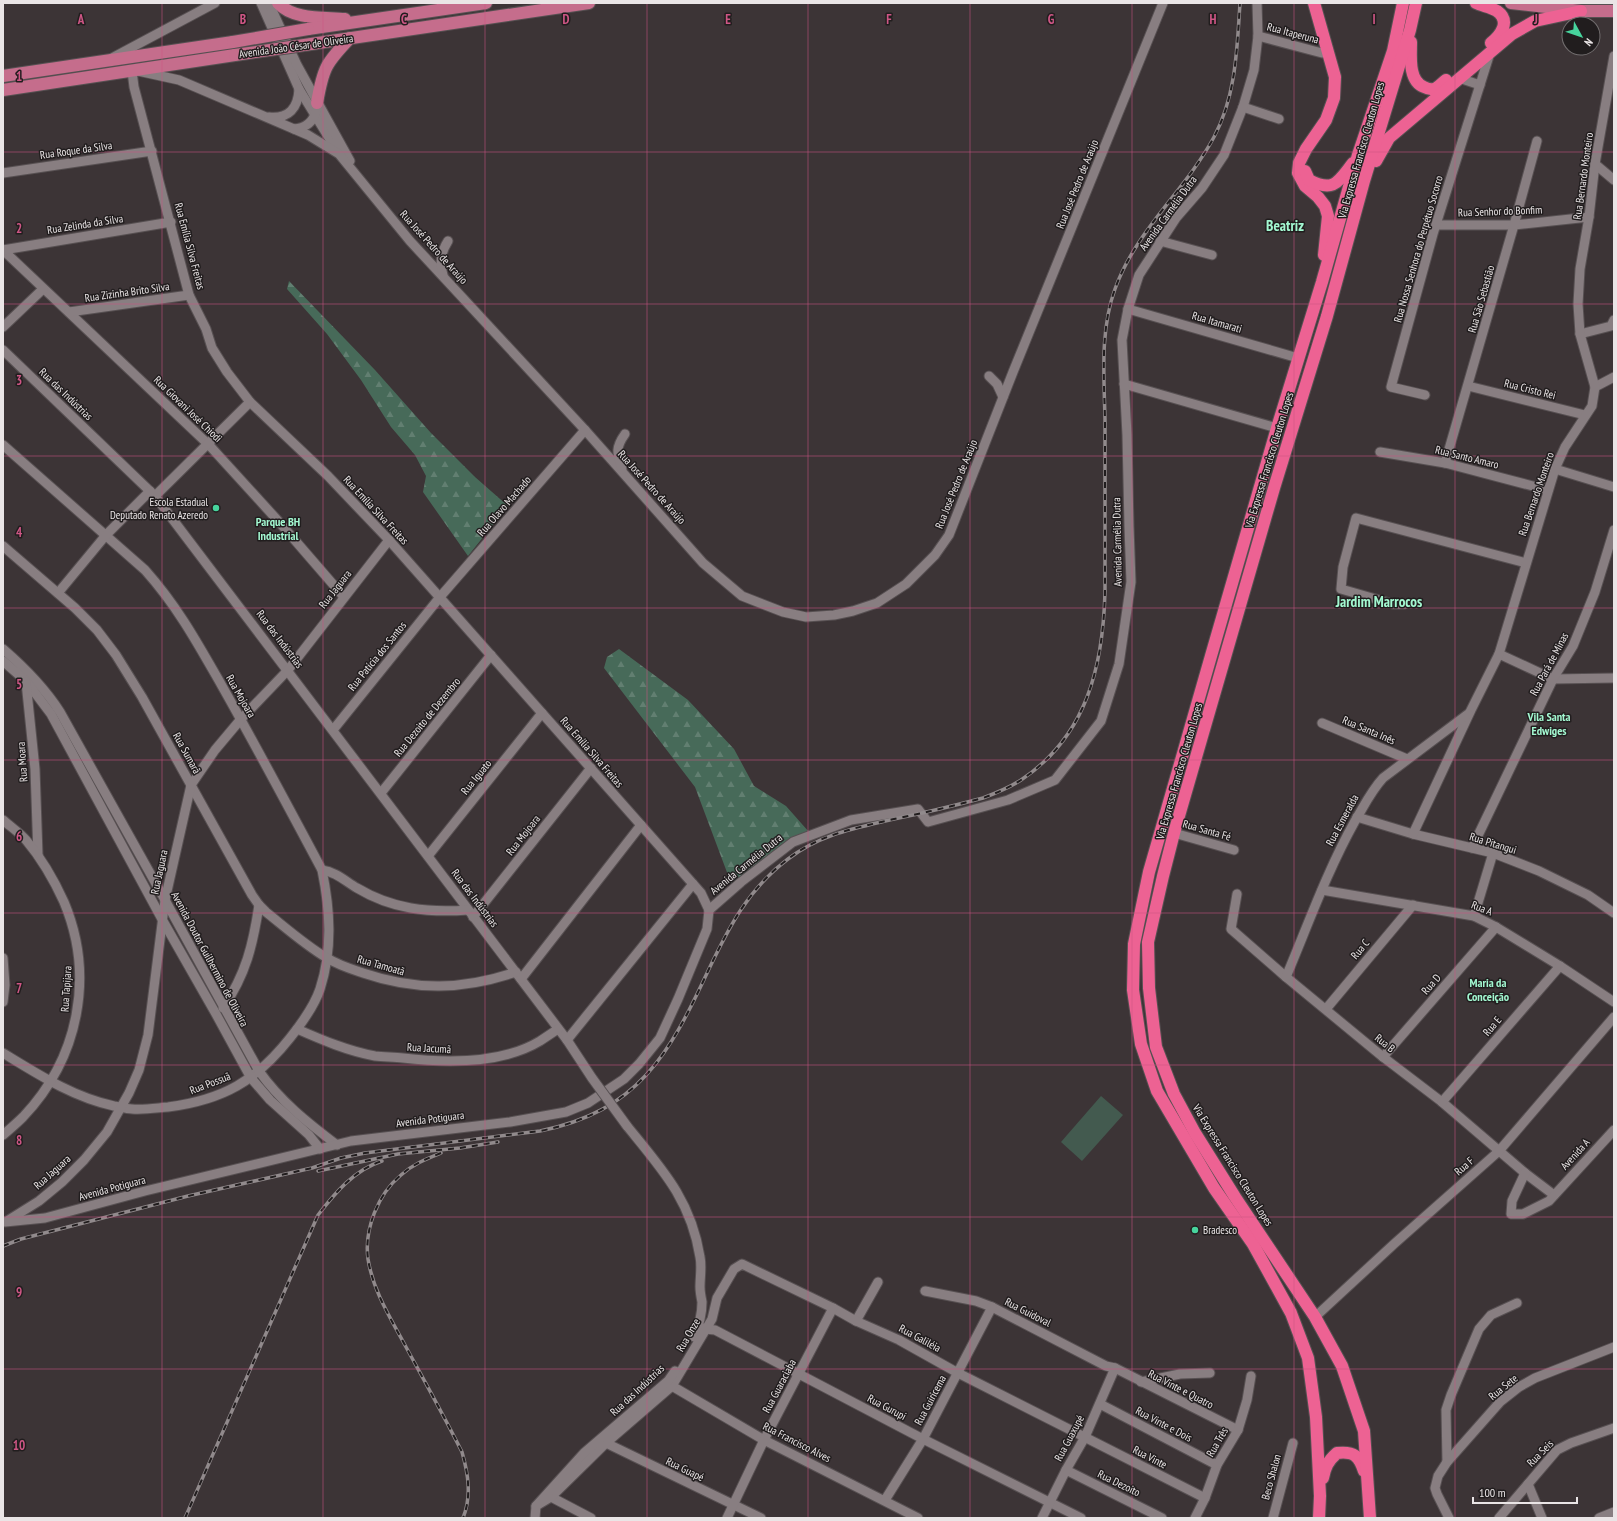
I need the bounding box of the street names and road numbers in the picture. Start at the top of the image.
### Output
street label: Rua Itaperuna [1266,19,1320,47]
street label: Avenida João César de Oliveira [238,31,354,61]
street label: Via Expressa Francisco Cleuton Lopes [1335,80,1387,221]
street label: Rua Bernardo Monteiro [1570,131,1596,220]
street label: Rua José Pedro de Araújo [1053,137,1101,231]
street label: Rua Roque da Silva [39,138,113,162]
street label: Avenida Carmélia Dutra [1136,173,1200,253]
street label: Rua Nossa Senhora do Perpétuo Socorro [1390,174,1446,324]
street label: Rua Emília Silva Freitas [172,201,208,291]
street label: Rua Senhor do Bonfim [1458,203,1542,219]
street label: Rua José Pedro de Araújo [397,207,471,287]
street label: Rua Zelinda da Silva [46,211,124,237]
street label: Rua São Sebastião [1465,263,1497,334]
street label: Rua Zizinha Brito Silva [84,279,170,305]
street label: Rua Itamarati [1190,308,1244,336]
street label: Rua das Indústrias [36,365,96,423]
street label: Rua Giovani José Chiodi [151,373,225,445]
street label: Rua Cristo Rei [1503,376,1557,402]
street label: Via Expressa Francisco Cleuton Lopes [1241,390,1296,531]
street label: Rua José Pedro de Araújo [932,437,980,531]
street label: Rua Santo Amaro [1434,442,1500,472]
street label: Rua José Pedro de Araújo [615,447,689,527]
street label: Rua Bernardo Monteiro [1515,450,1557,538]
street label: Rua Emília Silva Freitas [341,473,412,548]
street label: Rua Olavo Machado [474,473,534,539]
street label: Avenida Carmélia Dutra [1109,497,1125,587]
street label: Rua Jaguara [316,567,354,611]
street label: Rua das Indústrias [254,607,307,671]
street label: Rua Patícia dos Santos [345,618,409,694]
street label: Rua Pará de Minas [1526,630,1572,698]
street label: Rua Mojoara [223,672,259,720]
street label: Rua Dezoito de Dezembro [391,674,463,759]
street label: Via Expressa Francisco Cleuton Lopes [1153,701,1205,842]
street label: Rua Santa Inês [1340,713,1398,748]
street label: Rua Emília Silva Freitas [558,714,627,790]
street label: Rua Sumarã [170,730,204,776]
street label: Rua Moara [14,741,30,783]
street label: Rua Iguato [458,756,494,797]
street label: Rua Esmeralda [1323,792,1361,848]
street label: Rua Mojoara [503,812,543,858]
street label: Rua Santa Fé [1181,816,1233,844]
street label: Rua Pitangui [1468,829,1518,857]
street label: Avenida Carmélia Dutra [707,831,785,897]
street label: Rua Jaguara [147,848,171,896]
street label: Rua das Indústrias [449,866,502,930]
street label: Avenida Doutor Guilhermino de Oliveira [168,889,252,1029]
street label: Rua A [1469,898,1495,919]
street label: Rua C [1348,936,1372,962]
street label: Rua Tamoatã [356,952,406,978]
street label: Rua Tapijara [57,965,75,1013]
street label: Rua D [1418,971,1444,997]
street label: Rua E [1480,1013,1505,1039]
street label: Rua B [1372,1031,1398,1055]
street label: Rua Jacumã [407,1040,451,1056]
street label: Rua Possuã [188,1069,232,1097]
street label: Via Expressa Francisco Cleuton Lopes [1189,1101,1277,1229]
street label: Avenida Potiguara [395,1108,465,1130]
street label: Avenida A [1557,1135,1593,1173]
street label: Rua Jaguara [31,1152,73,1192]
street label: Rua F [1451,1153,1477,1178]
street label: Avenida Potiguara [77,1172,147,1204]
street label: Rua Guidoval [1003,1294,1054,1330]
street label: Rua Onze [673,1316,703,1354]
street label: Rua Galiléia [897,1321,943,1355]
street label: Rua Guaraciaba [759,1357,799,1415]
street label: Rua das Indústrias [607,1361,667,1419]
street label: Rua Vinte e Quatro [1146,1367,1216,1412]
street label: Rua Sete [1486,1371,1521,1403]
street label: Rua Guiricema [911,1373,949,1427]
street label: Rua Gurupi [865,1391,909,1423]
street label: Rua Vinte e Dois [1133,1403,1195,1445]
street label: Rua Guaxupé [1051,1412,1087,1463]
street label: Rua Francisco Alves [761,1419,834,1465]
street label: Rua Três [1203,1425,1231,1459]
street label: Rua Seis [1524,1436,1557,1469]
street label: Rua Vinte [1131,1443,1170,1472]
street label: Beco Shalon [1258,1453,1284,1501]
street label: Rua Guapé [664,1454,707,1484]
street label: Rua Dezoito [1095,1467,1143,1499]

